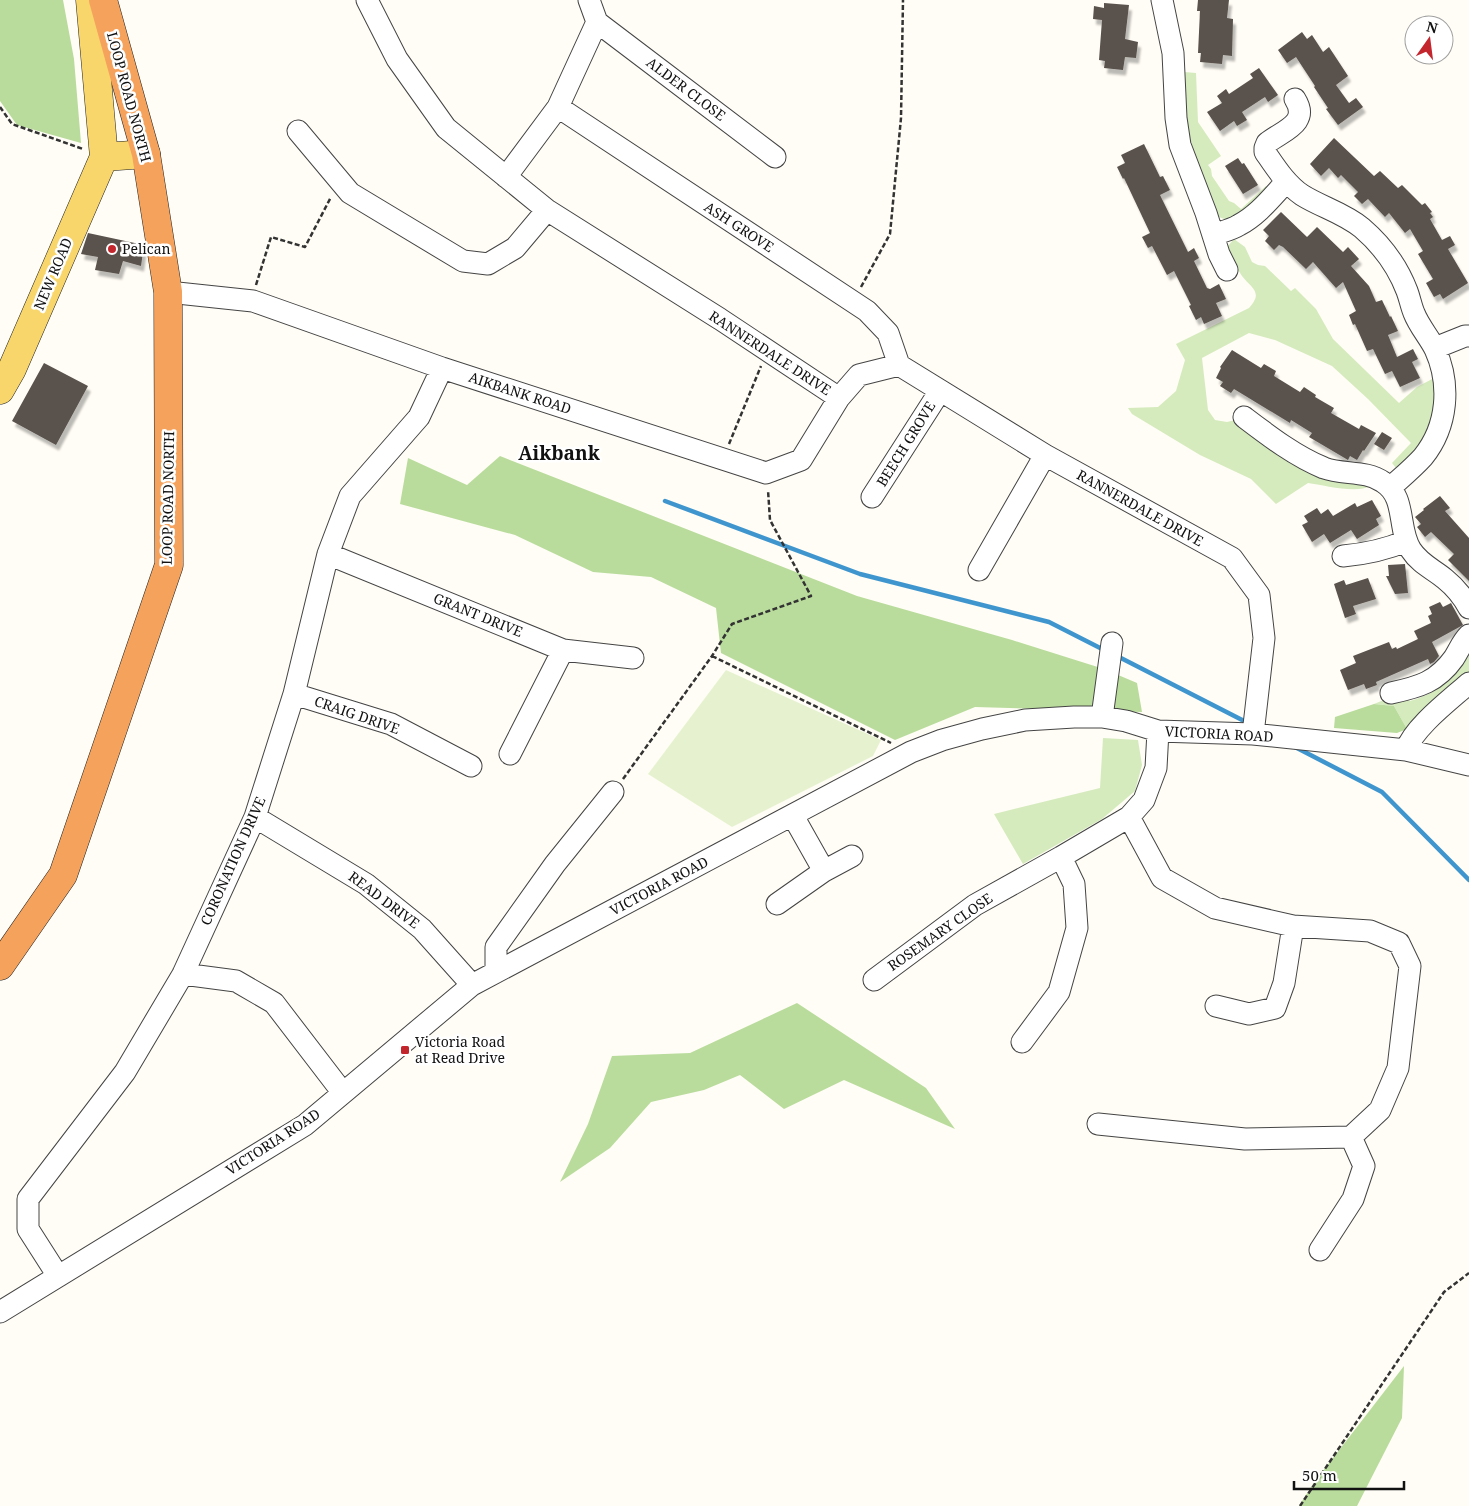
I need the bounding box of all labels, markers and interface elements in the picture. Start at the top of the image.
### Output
north arrow [1404,15,1454,65]
text: N [1425,16,1440,37]
street label: LOOP ROAD NORTH [103,30,156,164]
street label: ALDER CLOSE [643,53,730,125]
street label: ASH GROVE [701,197,778,256]
street label: NEW ROAD [29,235,76,313]
place label: Pelican [122,239,171,258]
marker: Pelican [106,243,118,255]
street label: RANNERDALE DRIVE [706,306,835,399]
street label: AIKBANK ROAD [466,367,574,418]
street label: BEECH GROVE [872,397,940,490]
street label: LOOP ROAD NORTH [157,431,178,565]
district label: Aikbank [518,440,601,466]
street label: RANNERDALE DRIVE [1074,465,1207,550]
street label: GRANT DRIVE [431,588,526,641]
street label: CRAIG DRIVE [312,691,403,738]
street label: VICTORIA ROAD [1164,721,1274,746]
street label: CORONATION DRIVE [196,793,270,928]
street label: VICTORIA ROAD [606,852,711,919]
street label: READ DRIVE [345,867,424,933]
street label: ROSEMARY CLOSE [884,888,996,975]
place label: Victoria Road at Read Drive [415,1032,506,1067]
marker: Victoria Road at Read Drive [399,1044,411,1056]
street label: VICTORIA ROAD [222,1104,324,1179]
scale bar [1294,1458,1404,1490]
text: 50 m [1302,1465,1337,1485]

